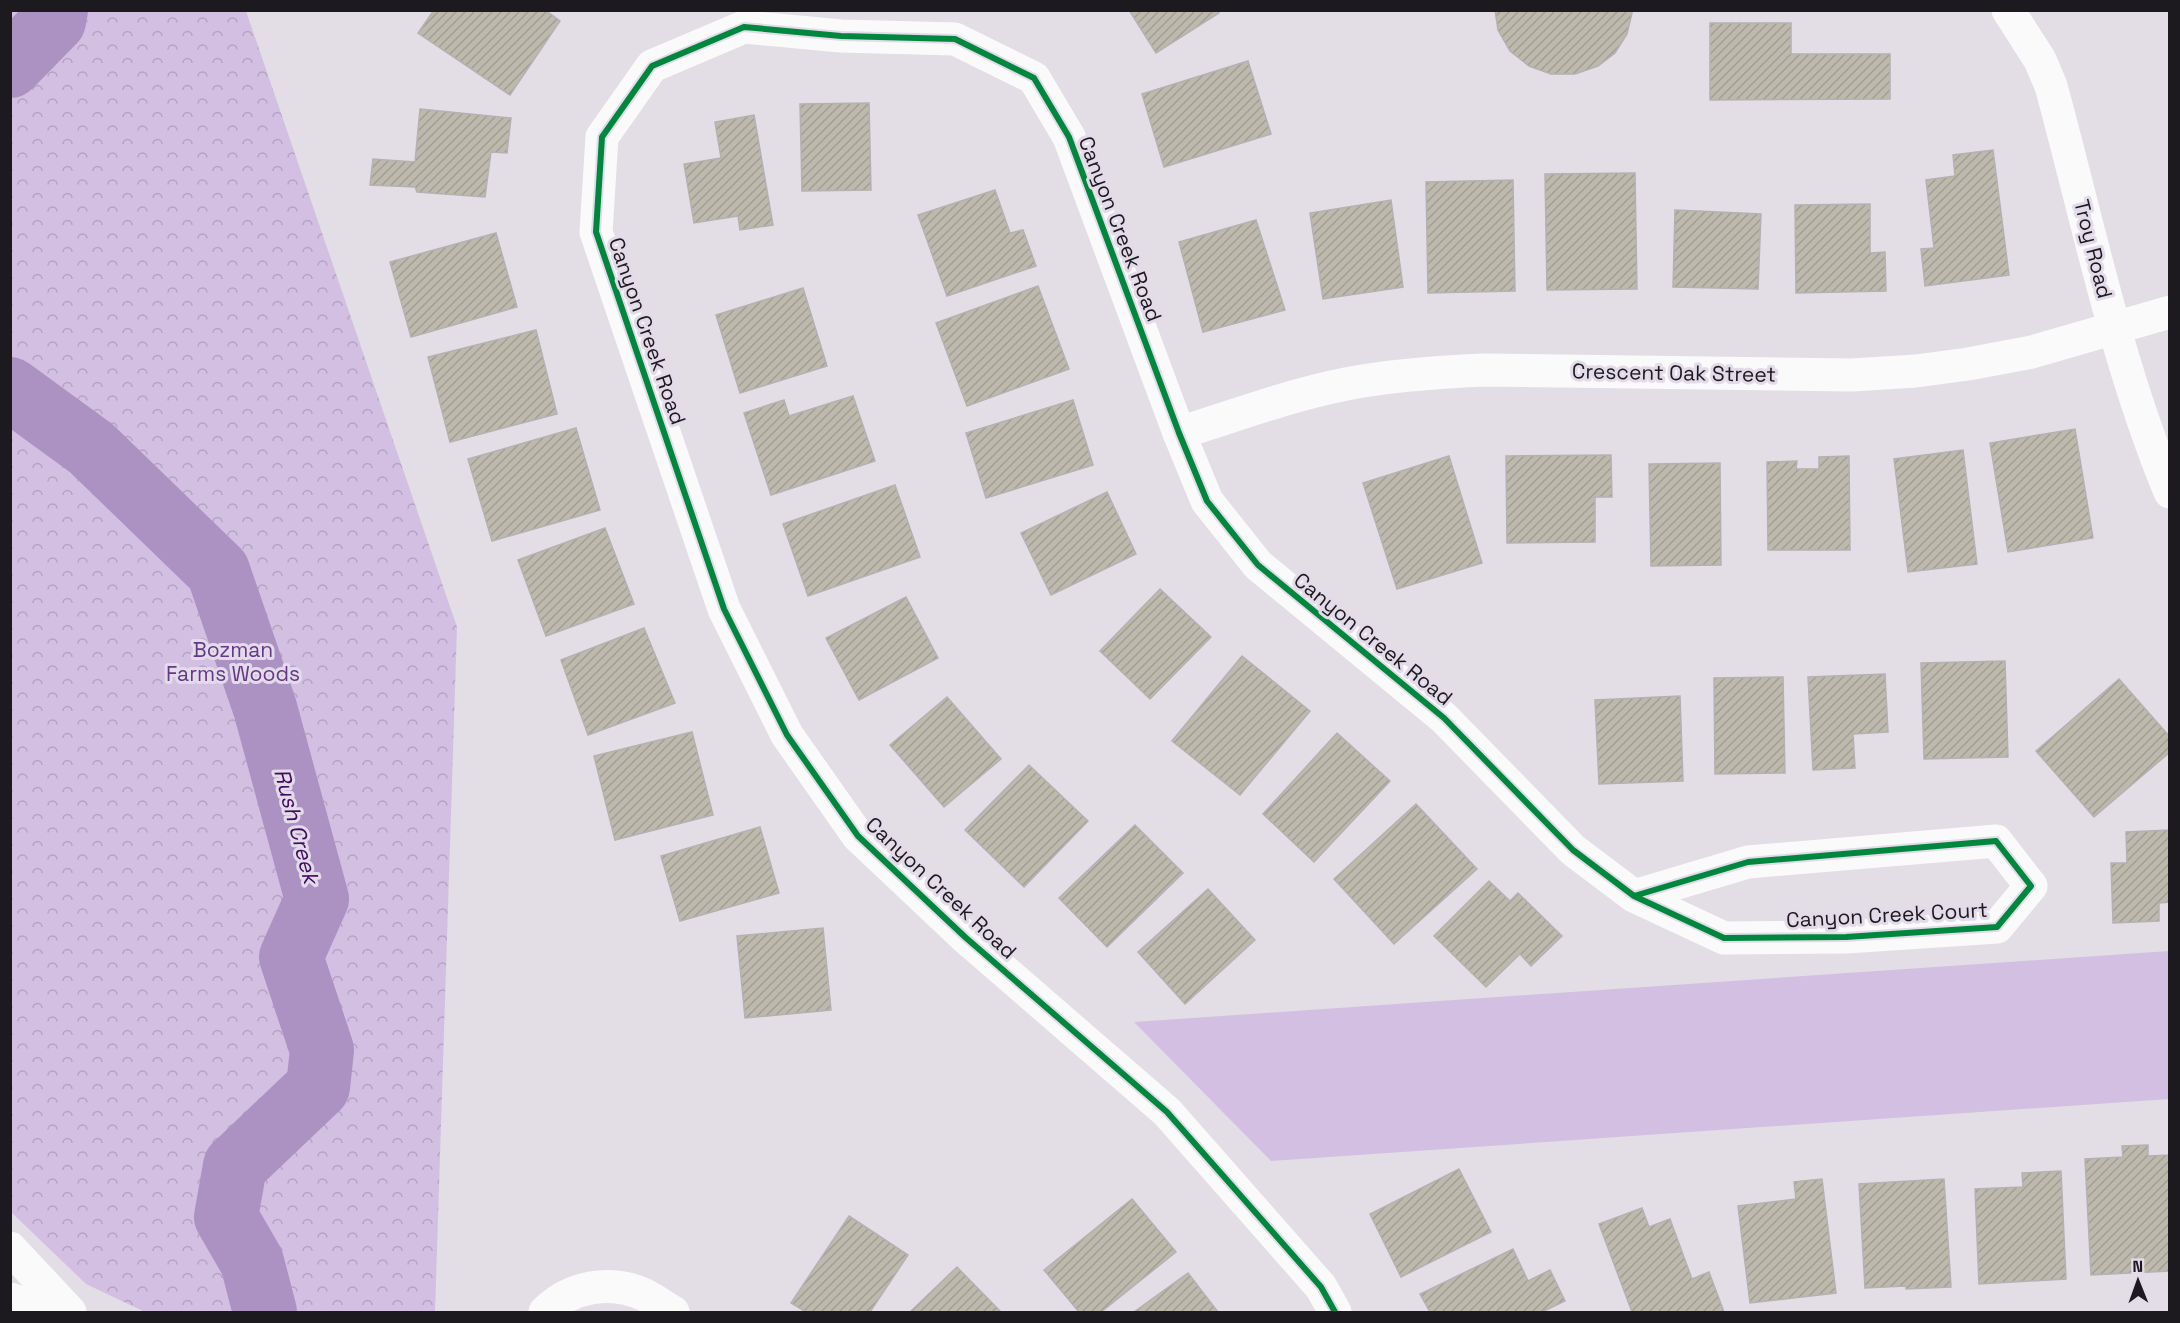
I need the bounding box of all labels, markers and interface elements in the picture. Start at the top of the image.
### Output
street label: Canyon Creek Road [1073,132,1168,325]
street label: Troy Road [2068,197,2119,301]
street label: Canyon Creek Road [603,234,692,428]
street label: Crescent Oak Street [1572,357,1776,388]
street label: Canyon Creek Road [1288,566,1458,711]
park label: Bozman Farms Woods [166,636,300,687]
water label: Rush Creek [268,765,326,889]
street label: Canyon Creek Road [860,811,1022,965]
street label: Canyon Creek Court [1785,896,1988,933]
north arrow [2108,1251,2168,1311]
text: N [2132,1256,2143,1277]

